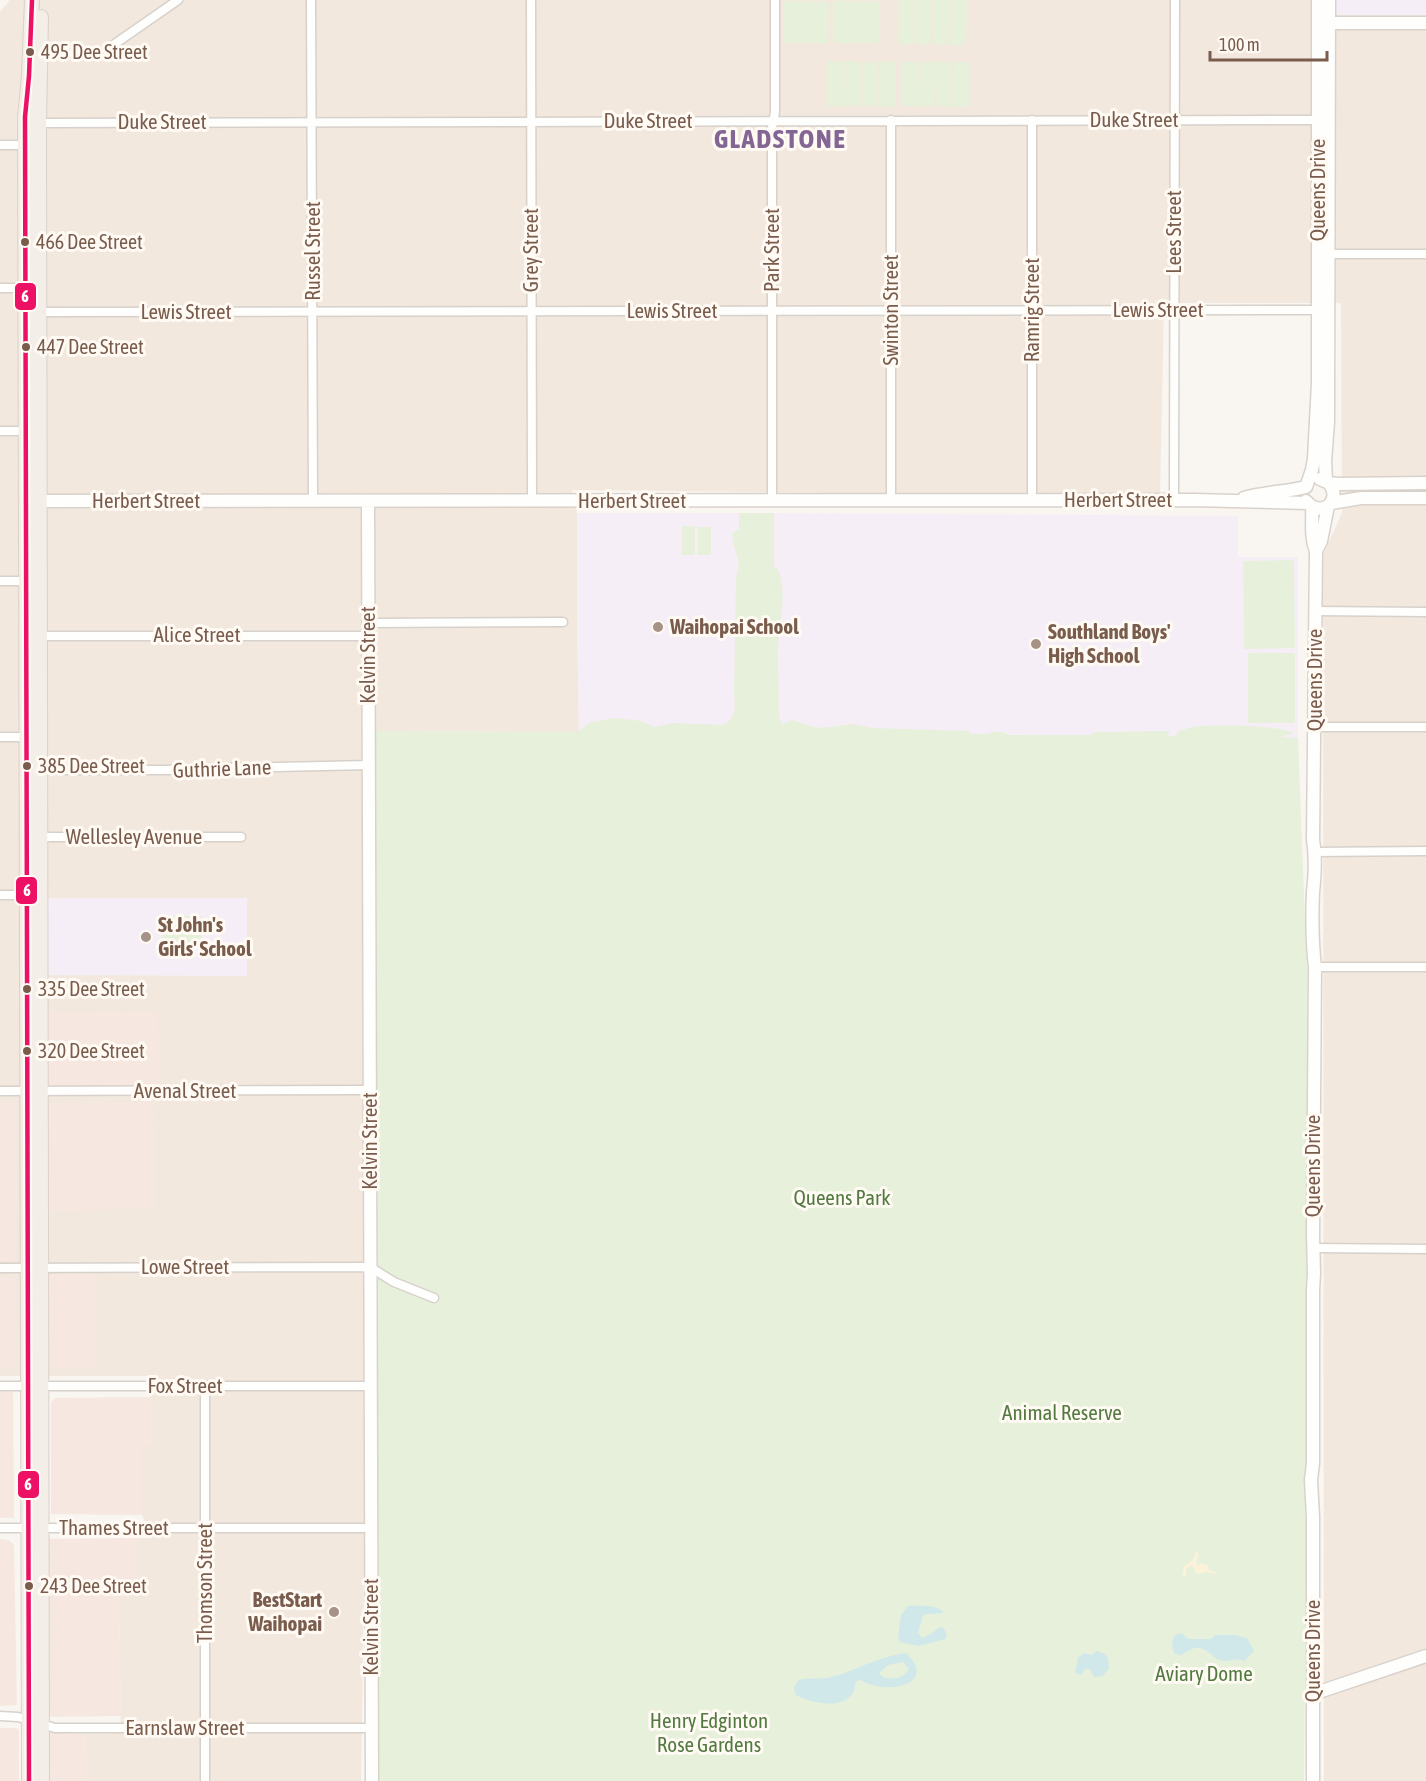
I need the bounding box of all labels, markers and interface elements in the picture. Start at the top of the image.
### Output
scale bar [1210,24,1327,62]
text: 100 m [1219,34,1260,55]
place label: 495 Dee Street [41,40,148,63]
marker: 495 Dee Street [24,46,36,58]
street label: Duke Street [1089,107,1179,131]
street label: Duke Street [603,108,693,132]
street label: Duke Street [117,109,207,133]
district label: GLADSTONE [714,123,846,154]
street label: Queens Drive [1305,139,1329,241]
street label: Lees Street [1161,190,1185,274]
street label: Russel Street [300,201,324,301]
street label: Grey Street [518,208,542,292]
street label: Park Street [759,208,783,292]
place label: 466 Dee Street [36,230,143,253]
marker: 466 Dee Street [19,236,31,248]
street label: Swinton Street [878,254,902,366]
street label: Ramrig Street [1019,258,1043,362]
line badge: 6 [14,282,37,311]
text: 6 [21,287,29,305]
street label: Lewis Street [1112,297,1204,321]
street label: Lewis Street [626,298,718,322]
street label: Lewis Street [140,299,232,323]
place label: 447 Dee Street [37,335,144,358]
marker: 447 Dee Street [20,341,32,353]
street label: Herbert Street [1064,487,1172,511]
street label: Herbert Street [92,488,200,512]
street label: Herbert Street [578,488,686,512]
street label: Kelvin Street [355,606,379,704]
place label: Waihopai School [669,614,799,638]
place label: Southland Boys' High School [1048,619,1171,667]
marker: Waihopai School [651,620,665,634]
street label: Alice Street [154,622,240,646]
street label: Queens Drive [1302,629,1326,731]
marker: Southland Boys' High School [1029,637,1043,651]
place label: 385 Dee Street [38,754,145,777]
street label: Guthrie Lane [172,754,272,782]
marker: 385 Dee Street [21,760,33,772]
street label: Wellesley Avenue [66,824,202,848]
line badge: 6 [15,876,38,905]
text: 6 [23,881,31,899]
place label: St John's Girls' School [158,912,252,960]
marker: St John's Girls' School [139,930,153,944]
place label: 335 Dee Street [38,977,145,1000]
marker: 335 Dee Street [21,983,33,995]
place label: 320 Dee Street [38,1039,145,1062]
marker: 320 Dee Street [21,1045,33,1057]
street label: Avenal Street [134,1078,236,1102]
street label: Kelvin Street [357,1092,381,1190]
street label: Queens Drive [1300,1115,1324,1217]
park label: Queens Park [794,1185,890,1209]
street label: Lowe Street [141,1254,229,1278]
street label: Fox Street [147,1373,223,1397]
park label: Animal Reserve [1002,1400,1122,1424]
line badge: 6 [17,1470,40,1499]
text: 6 [24,1475,32,1493]
street label: Thames Street [59,1515,169,1539]
street label: Thomson Street [192,1523,216,1643]
place label: 243 Dee Street [40,1574,147,1597]
street label: Kelvin Street [358,1578,382,1676]
marker: 243 Dee Street [23,1580,35,1592]
place label: BestStart Waihopai [247,1587,322,1635]
street label: Queens Drive [1300,1600,1324,1702]
marker: BestStart Waihopai [327,1605,341,1619]
park label: Aviary Dome [1155,1661,1253,1685]
park label: Henry Edginton Rose Gardens [650,1708,768,1756]
street label: Earnslaw Street [125,1715,245,1739]

